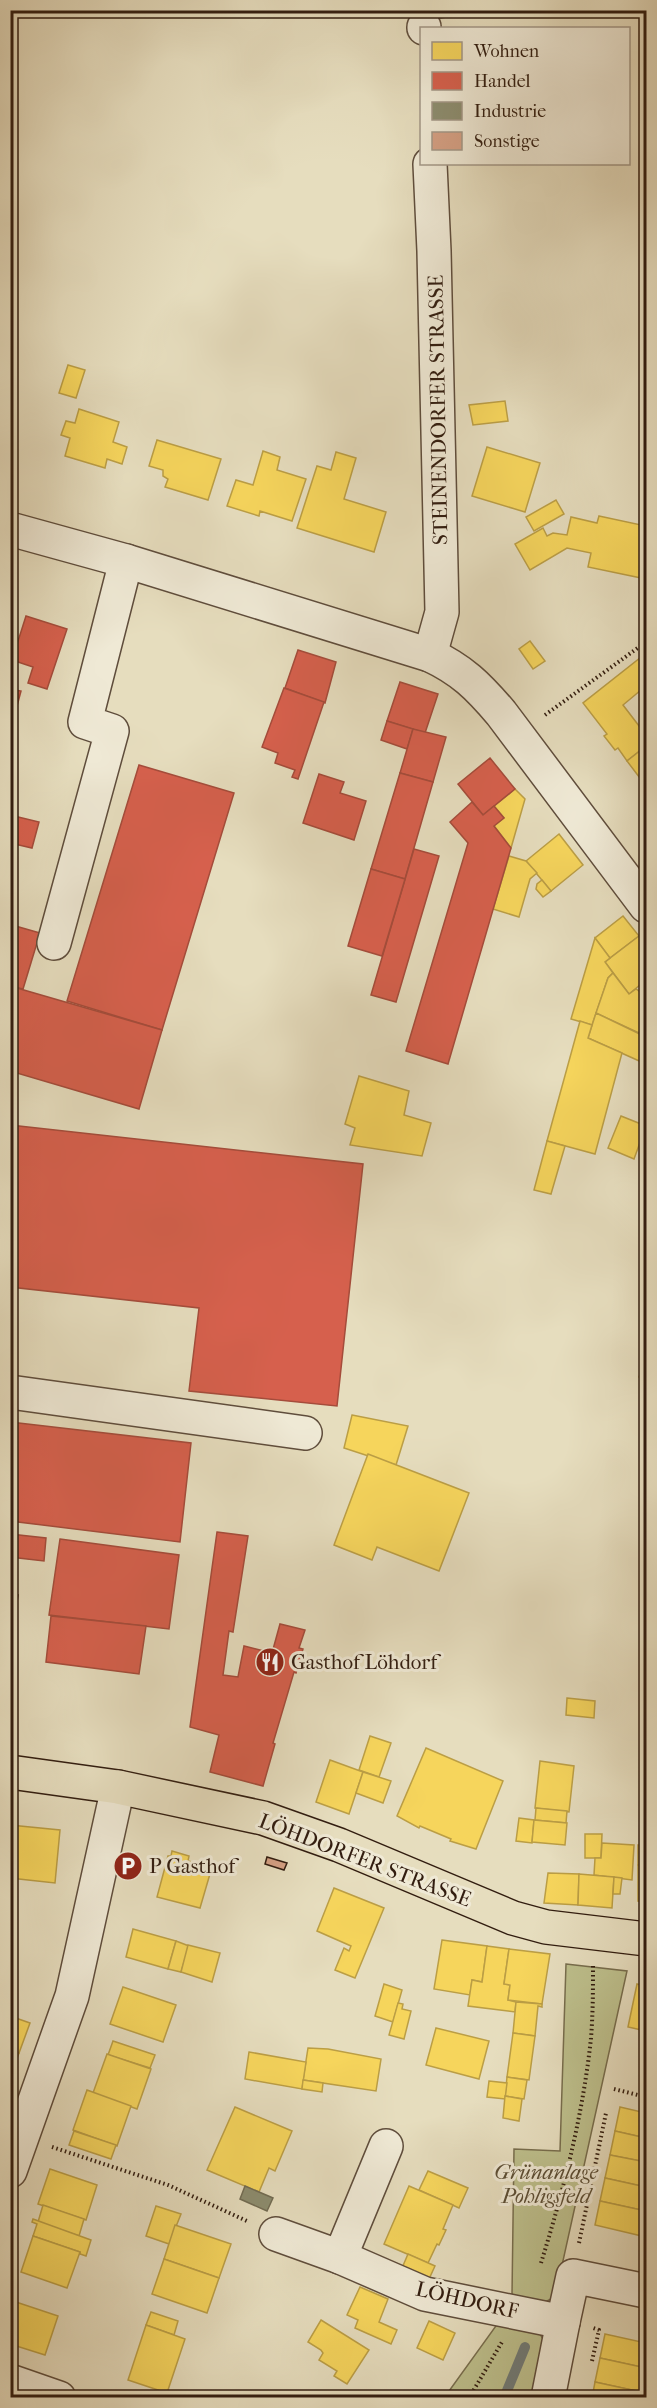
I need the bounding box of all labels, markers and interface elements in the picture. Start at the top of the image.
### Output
legend [420,27,630,165]
text: Wohnen [473,41,540,62]
text: Handel [474,71,531,92]
text: Industrie [474,101,546,122]
text: Sonstige [474,131,540,152]
street label: STEINENDORFER STRASSE [424,274,452,545]
restaurant icon: Gasthof Löhdorf [254,1646,286,1678]
place label: Gasthof Löhdorf [291,1650,441,1674]
street label: LÖHDORFER STRASSE [255,1808,475,1912]
parking icon: P Gasthof [112,1850,144,1882]
place label: P Gasthof [149,1854,239,1878]
park label: Grünanlage Pohligsfeld [494,2160,598,2208]
street label: LÖHDORF [413,2277,521,2323]

